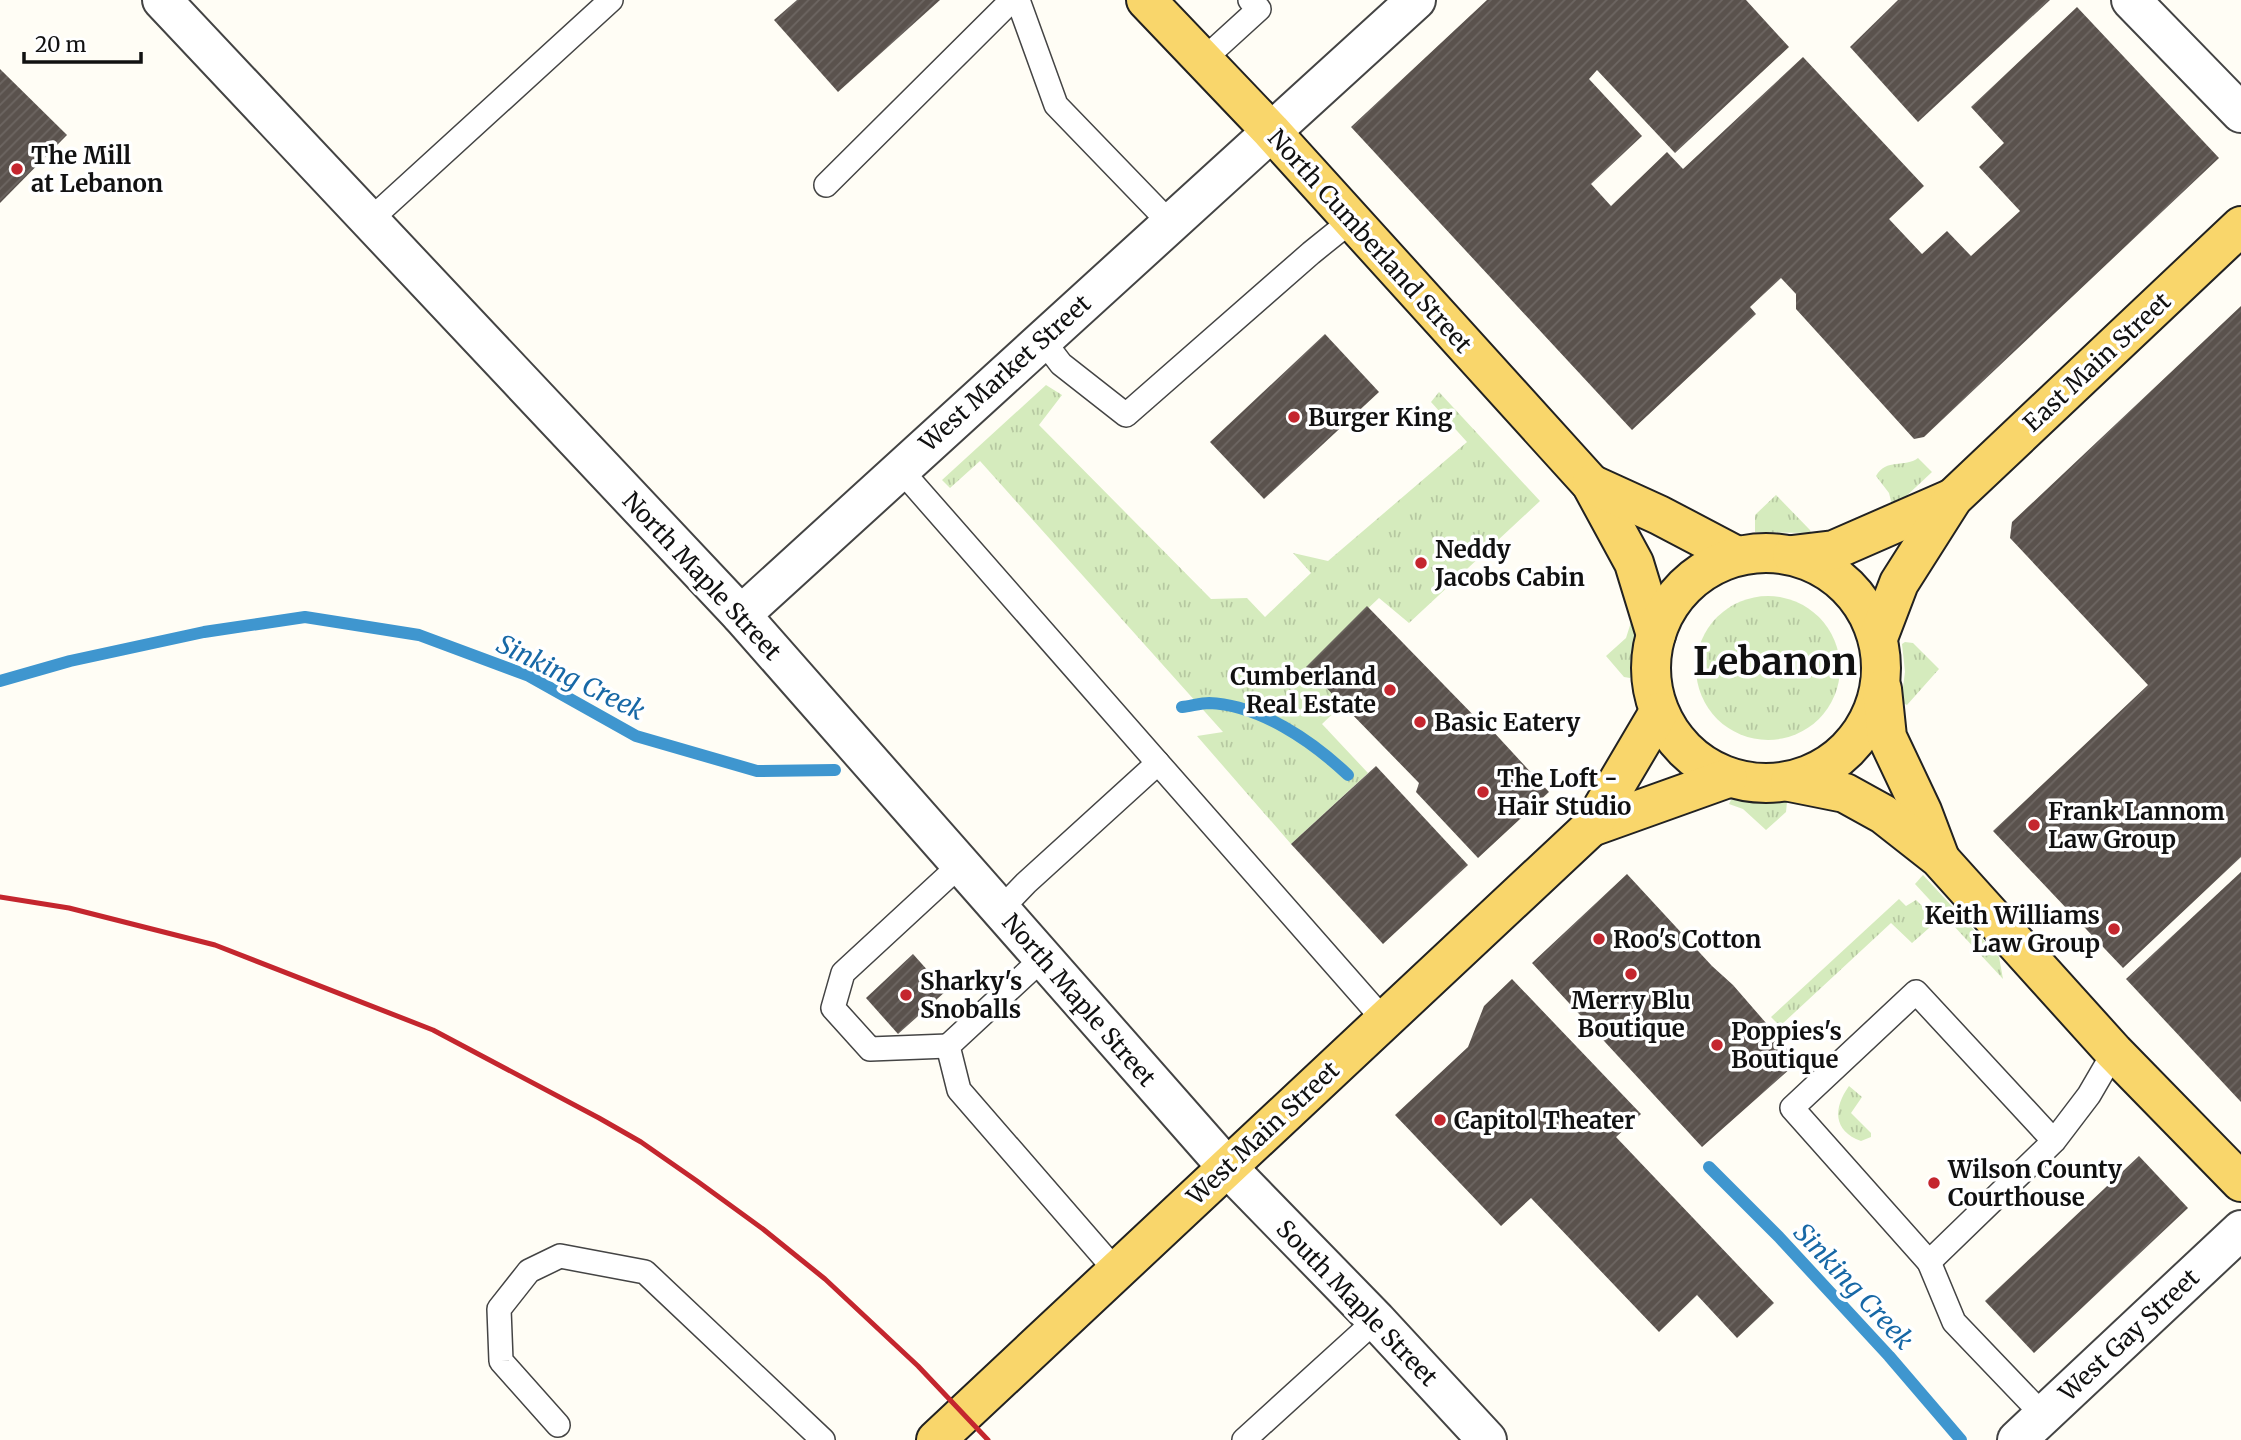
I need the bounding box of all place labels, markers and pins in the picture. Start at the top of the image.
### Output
place label: The Mill at Lebanon [31,140,163,199]
marker: The Mill at Lebanon [9,161,25,177]
place label: Burger King [1308,402,1452,433]
marker: Burger King [1286,409,1302,425]
place label: Neddy Jacobs Cabin [1434,534,1585,593]
marker: Neddy Jacobs Cabin [1413,555,1429,571]
place label: Cumberland Real Estate [1230,661,1376,720]
marker: Cumberland Real Estate [1382,682,1398,698]
place label: Basic Eatery [1434,707,1581,738]
marker: Basic Eatery [1412,714,1428,730]
place label: The Loft - Hair Studio [1497,763,1631,822]
marker: The Loft - Hair Studio [1475,784,1491,800]
place label: Frank Lannom Law Group [2048,796,2225,855]
marker: Frank Lannom Law Group [2026,817,2042,833]
place label: Keith Williams Law Group [1925,900,2100,959]
marker: Keith Williams Law Group [2106,921,2122,937]
place label: Roo's Cotton [1613,924,1761,955]
marker: Roo's Cotton [1591,931,1607,947]
place label: Sharky's Snoballs [920,966,1022,1025]
marker: Merry Blu Boutique [1623,966,1639,982]
place label: Merry Blu Boutique [1571,985,1691,1044]
marker: Sharky's Snoballs [898,987,914,1003]
place label: Poppies's Boutique [1731,1016,1842,1075]
marker: Poppies's Boutique [1709,1037,1725,1053]
place label: Capitol Theater [1454,1105,1635,1136]
marker: Capitol Theater [1432,1112,1448,1128]
place label: Wilson County Courthouse [1947,1154,2123,1213]
marker: Wilson County Courthouse [1926,1175,1942,1191]

